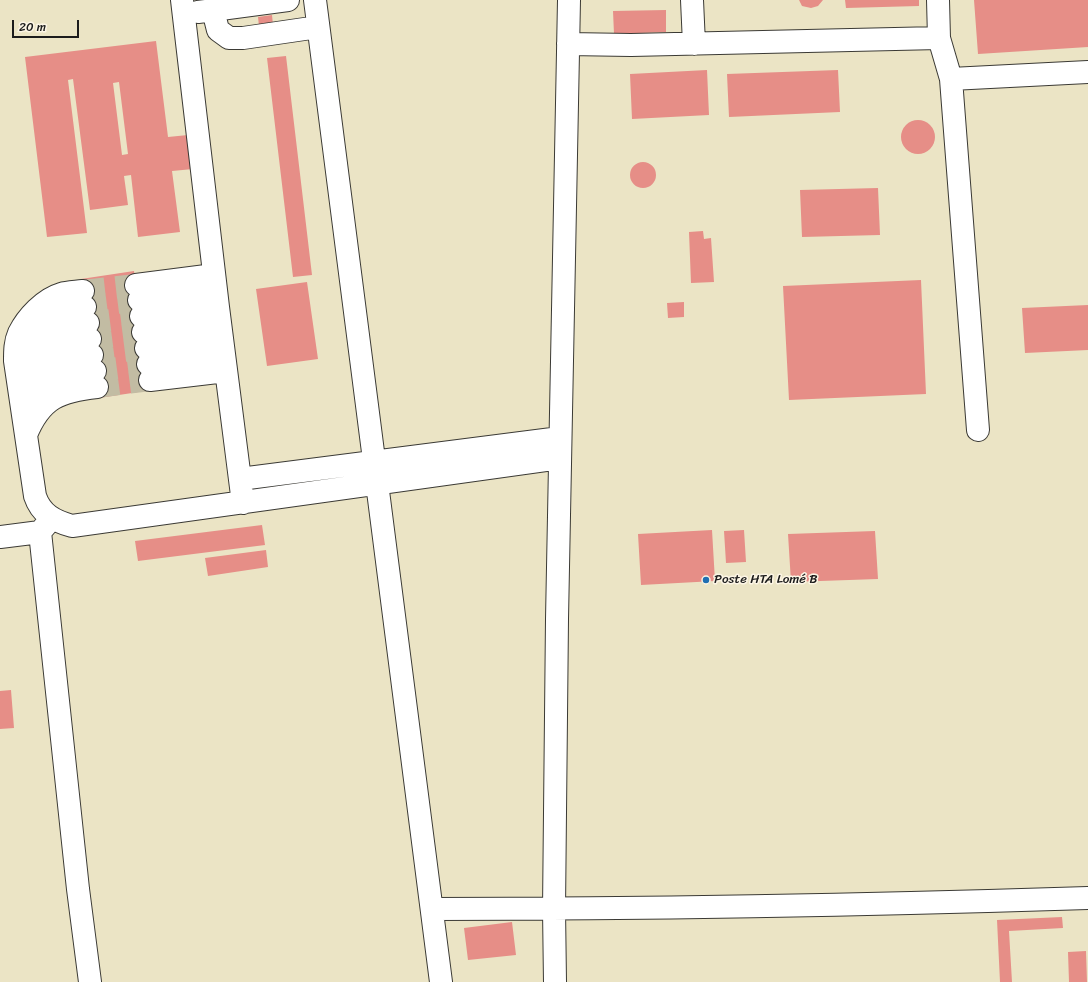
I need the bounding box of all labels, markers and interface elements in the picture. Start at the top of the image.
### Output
scale bar [14,12,81,38]
text: 20 m [19,16,46,38]
place label: Poste HTA Lomé B [714,572,818,588]
marker: Poste HTA Lomé B [701,575,711,585]

